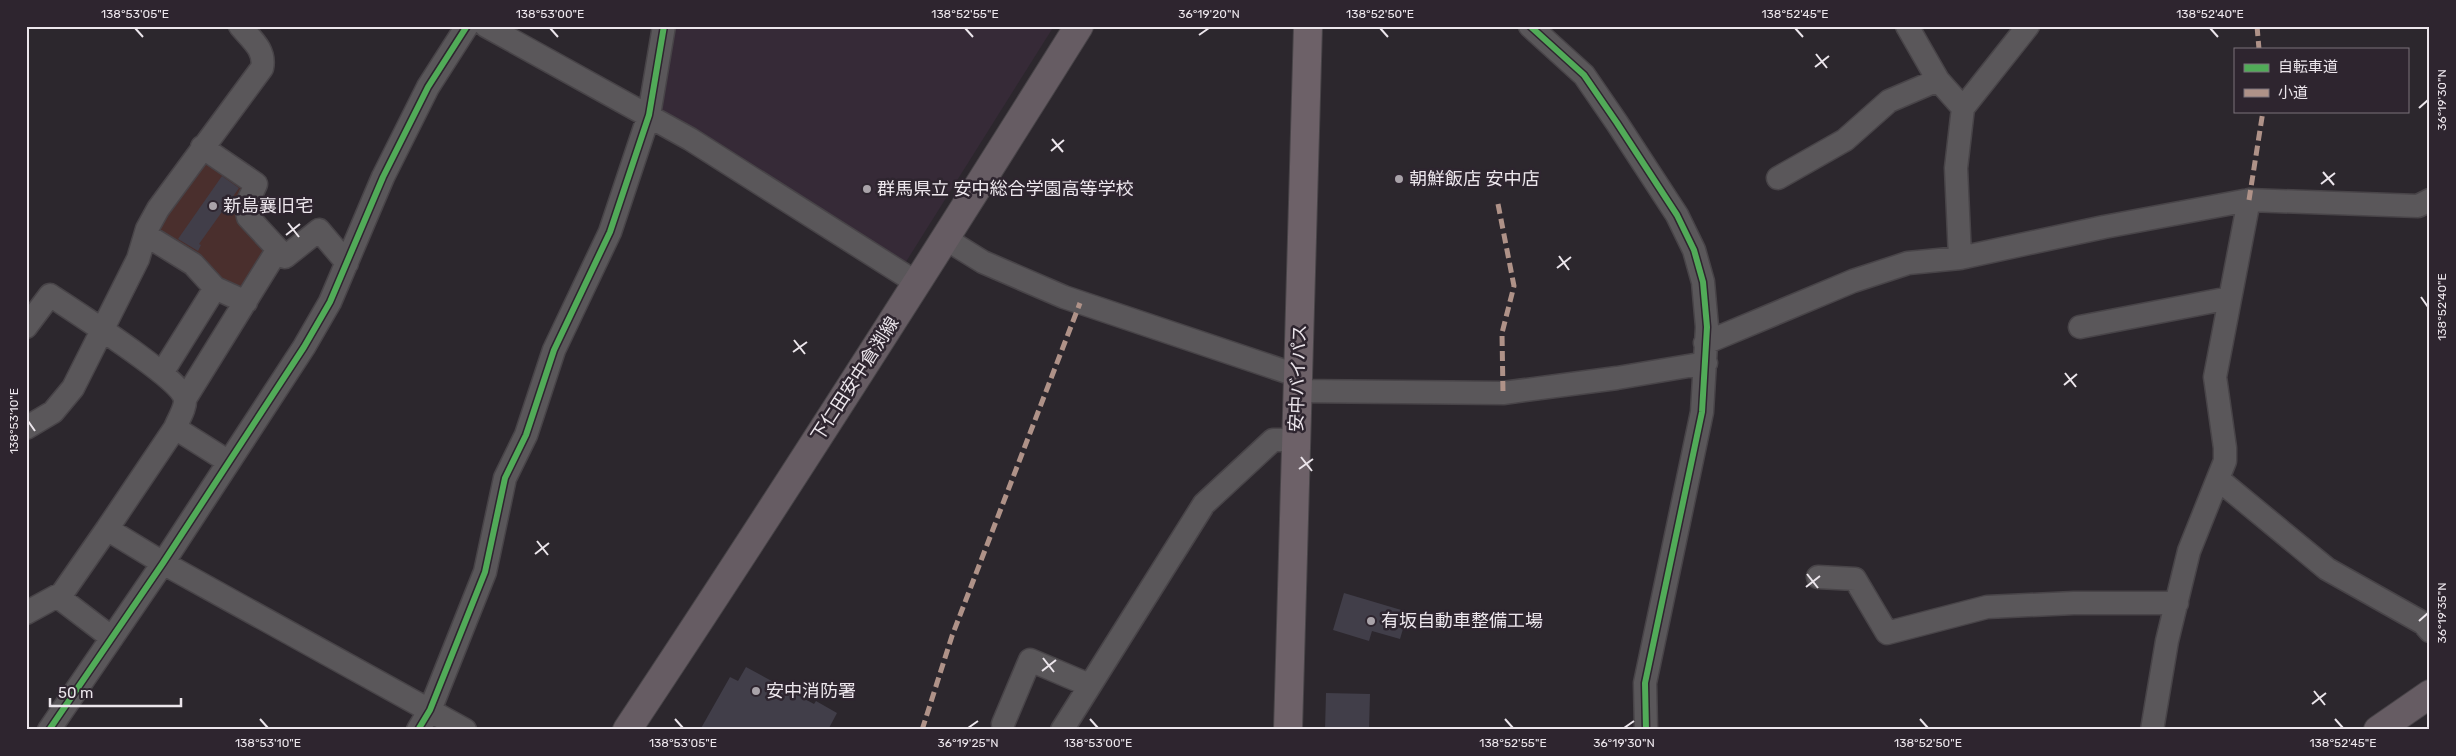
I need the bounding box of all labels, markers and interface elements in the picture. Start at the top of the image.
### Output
text: 138°53'05"E [101,7,169,21]
text: 138°53'00"E [516,7,584,21]
text: 138°52'55"E [931,7,999,21]
text: 36°19'20"N [1178,7,1240,21]
text: 138°52'50"E [1346,7,1414,21]
text: 138°52'45"E [1761,7,1829,21]
text: 138°52'40"E [2176,7,2244,21]
legend [2234,48,2408,112]
text: 自転車道 [2278,58,2338,76]
text: 36°19'30"N [2435,69,2449,131]
text: 小道 [2278,84,2308,102]
place label: 朝鮮飯店 安中店 [1409,168,1539,190]
marker: 朝鮮飯店 安中店 [1393,173,1405,185]
place label: 群馬県立 安中総合学園高等学校 [877,178,1133,200]
marker: 群馬県立 安中総合学園高等学校 [861,183,873,195]
place label: 新島襄旧宅 [223,195,313,217]
marker: 新島襄旧宅 [207,200,219,212]
text: 138°52'40"E [2435,273,2449,341]
street label: 下仁田安中倉渕線 [807,313,903,445]
street label: 安中バイパス [1285,324,1311,432]
text: 138°53'10"E [7,388,21,454]
text: 36°19'35"N [2435,582,2449,644]
place label: 有坂自動車整備工場 [1381,610,1543,632]
marker: 有坂自動車整備工場 [1365,615,1377,627]
scale bar [50,676,181,708]
place label: 安中消防署 [766,680,856,702]
text: 50 m [58,684,93,702]
marker: 安中消防署 [750,685,762,697]
text: 138°53'10"E [235,736,301,750]
text: 138°53'05"E [649,736,717,750]
text: 36°19'25"N [938,736,998,750]
text: 138°53'00"E [1064,736,1132,750]
text: 138°52'55"E [1479,736,1547,750]
text: 36°19'30"N [1593,736,1655,750]
text: 138°52'50"E [1894,736,1962,750]
text: 138°52'45"E [2309,736,2377,750]

